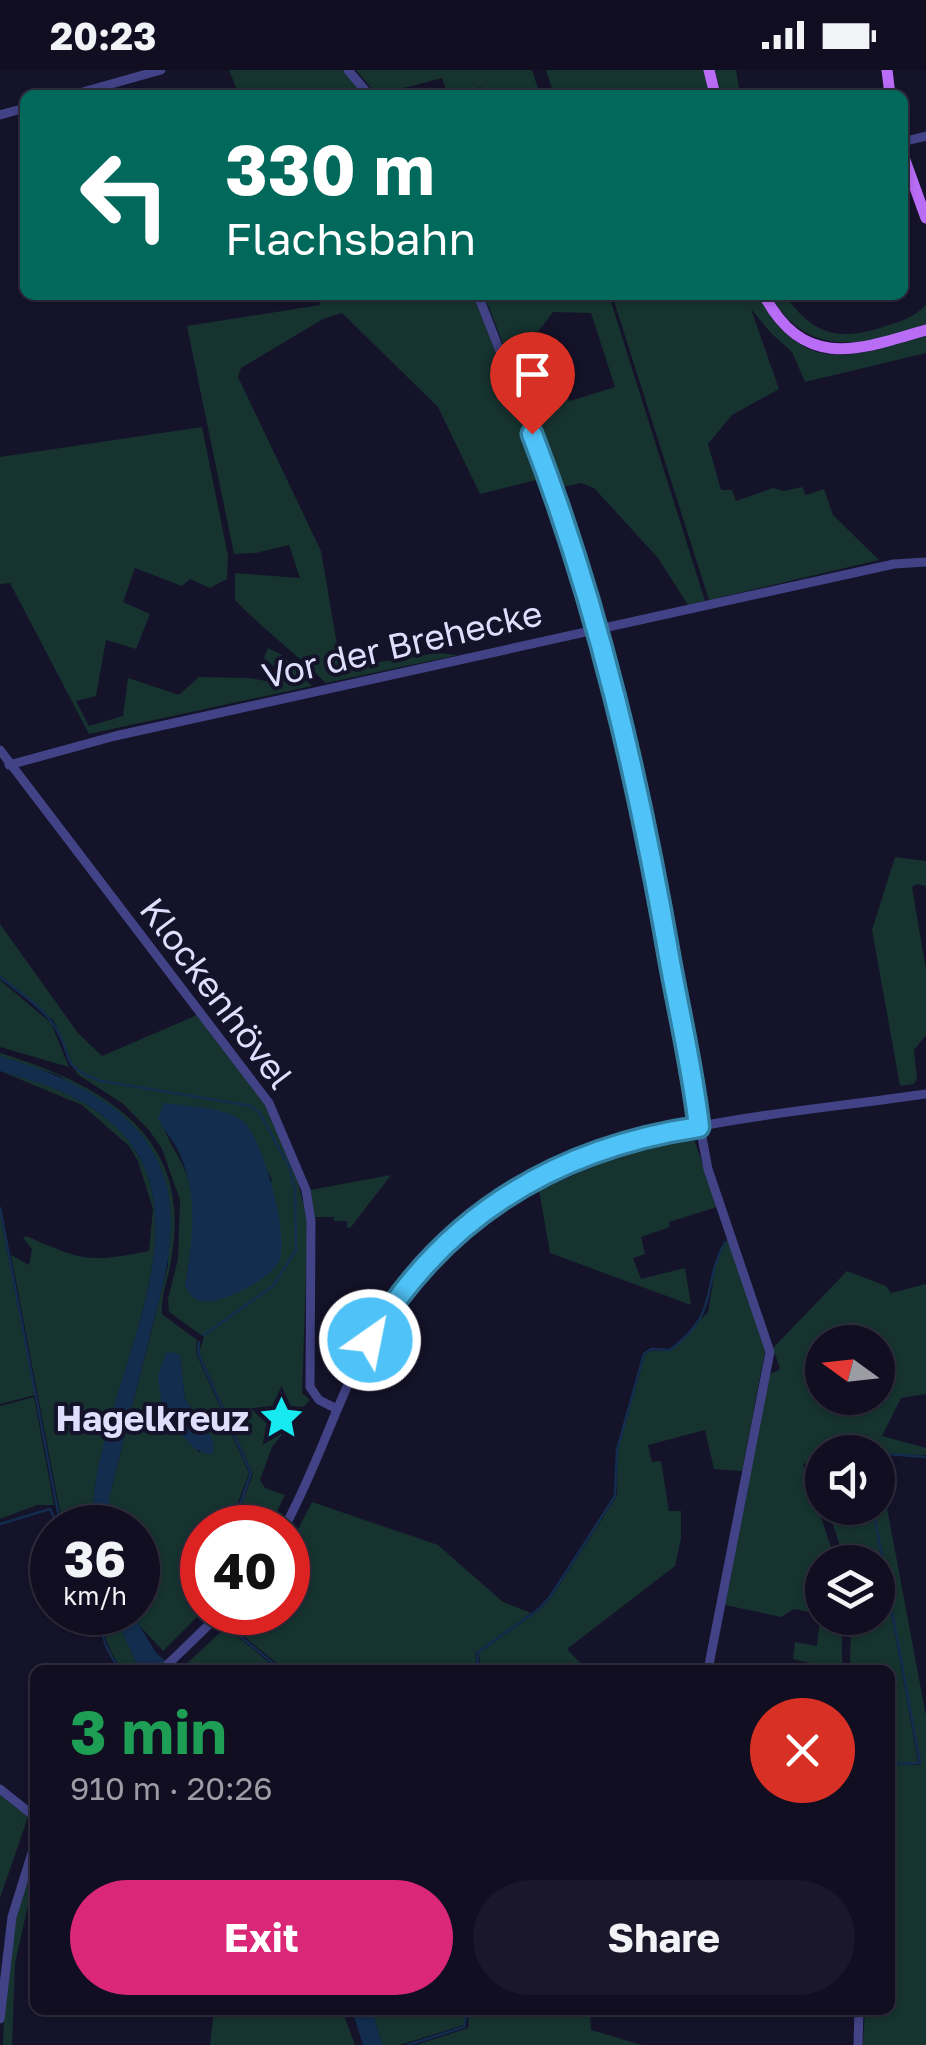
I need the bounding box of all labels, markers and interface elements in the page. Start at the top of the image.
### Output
text: 20:23 [50,13,156,58]
text: 330 m [225,126,435,210]
icon: left [60,130,190,260]
text: Flachsbahn [225,211,476,265]
pin [490,332,575,435]
icon: arrive [505,347,560,402]
street label: Vor der Brehecke [258,591,546,697]
street label: Klockenhövel [132,889,302,1097]
position arrow [318,1288,422,1392]
north arrow [805,1325,895,1415]
map controls [805,1325,895,1635]
place icon: Hagelkreuz [258,1394,306,1442]
place label: Hagelkreuz [55,1397,249,1439]
button: sound [805,1435,895,1525]
speed limit sign: 40 [180,1505,310,1635]
text: 36 [64,1528,126,1588]
button: layers [805,1545,895,1635]
text: km/h [63,1580,127,1611]
text: 3 min [70,1695,227,1767]
button: close [750,1698,855,1803]
text: 910 m · 20:26 [70,1769,273,1807]
button: Exit [70,1880,453,1995]
button: Share [473,1880,855,1995]

